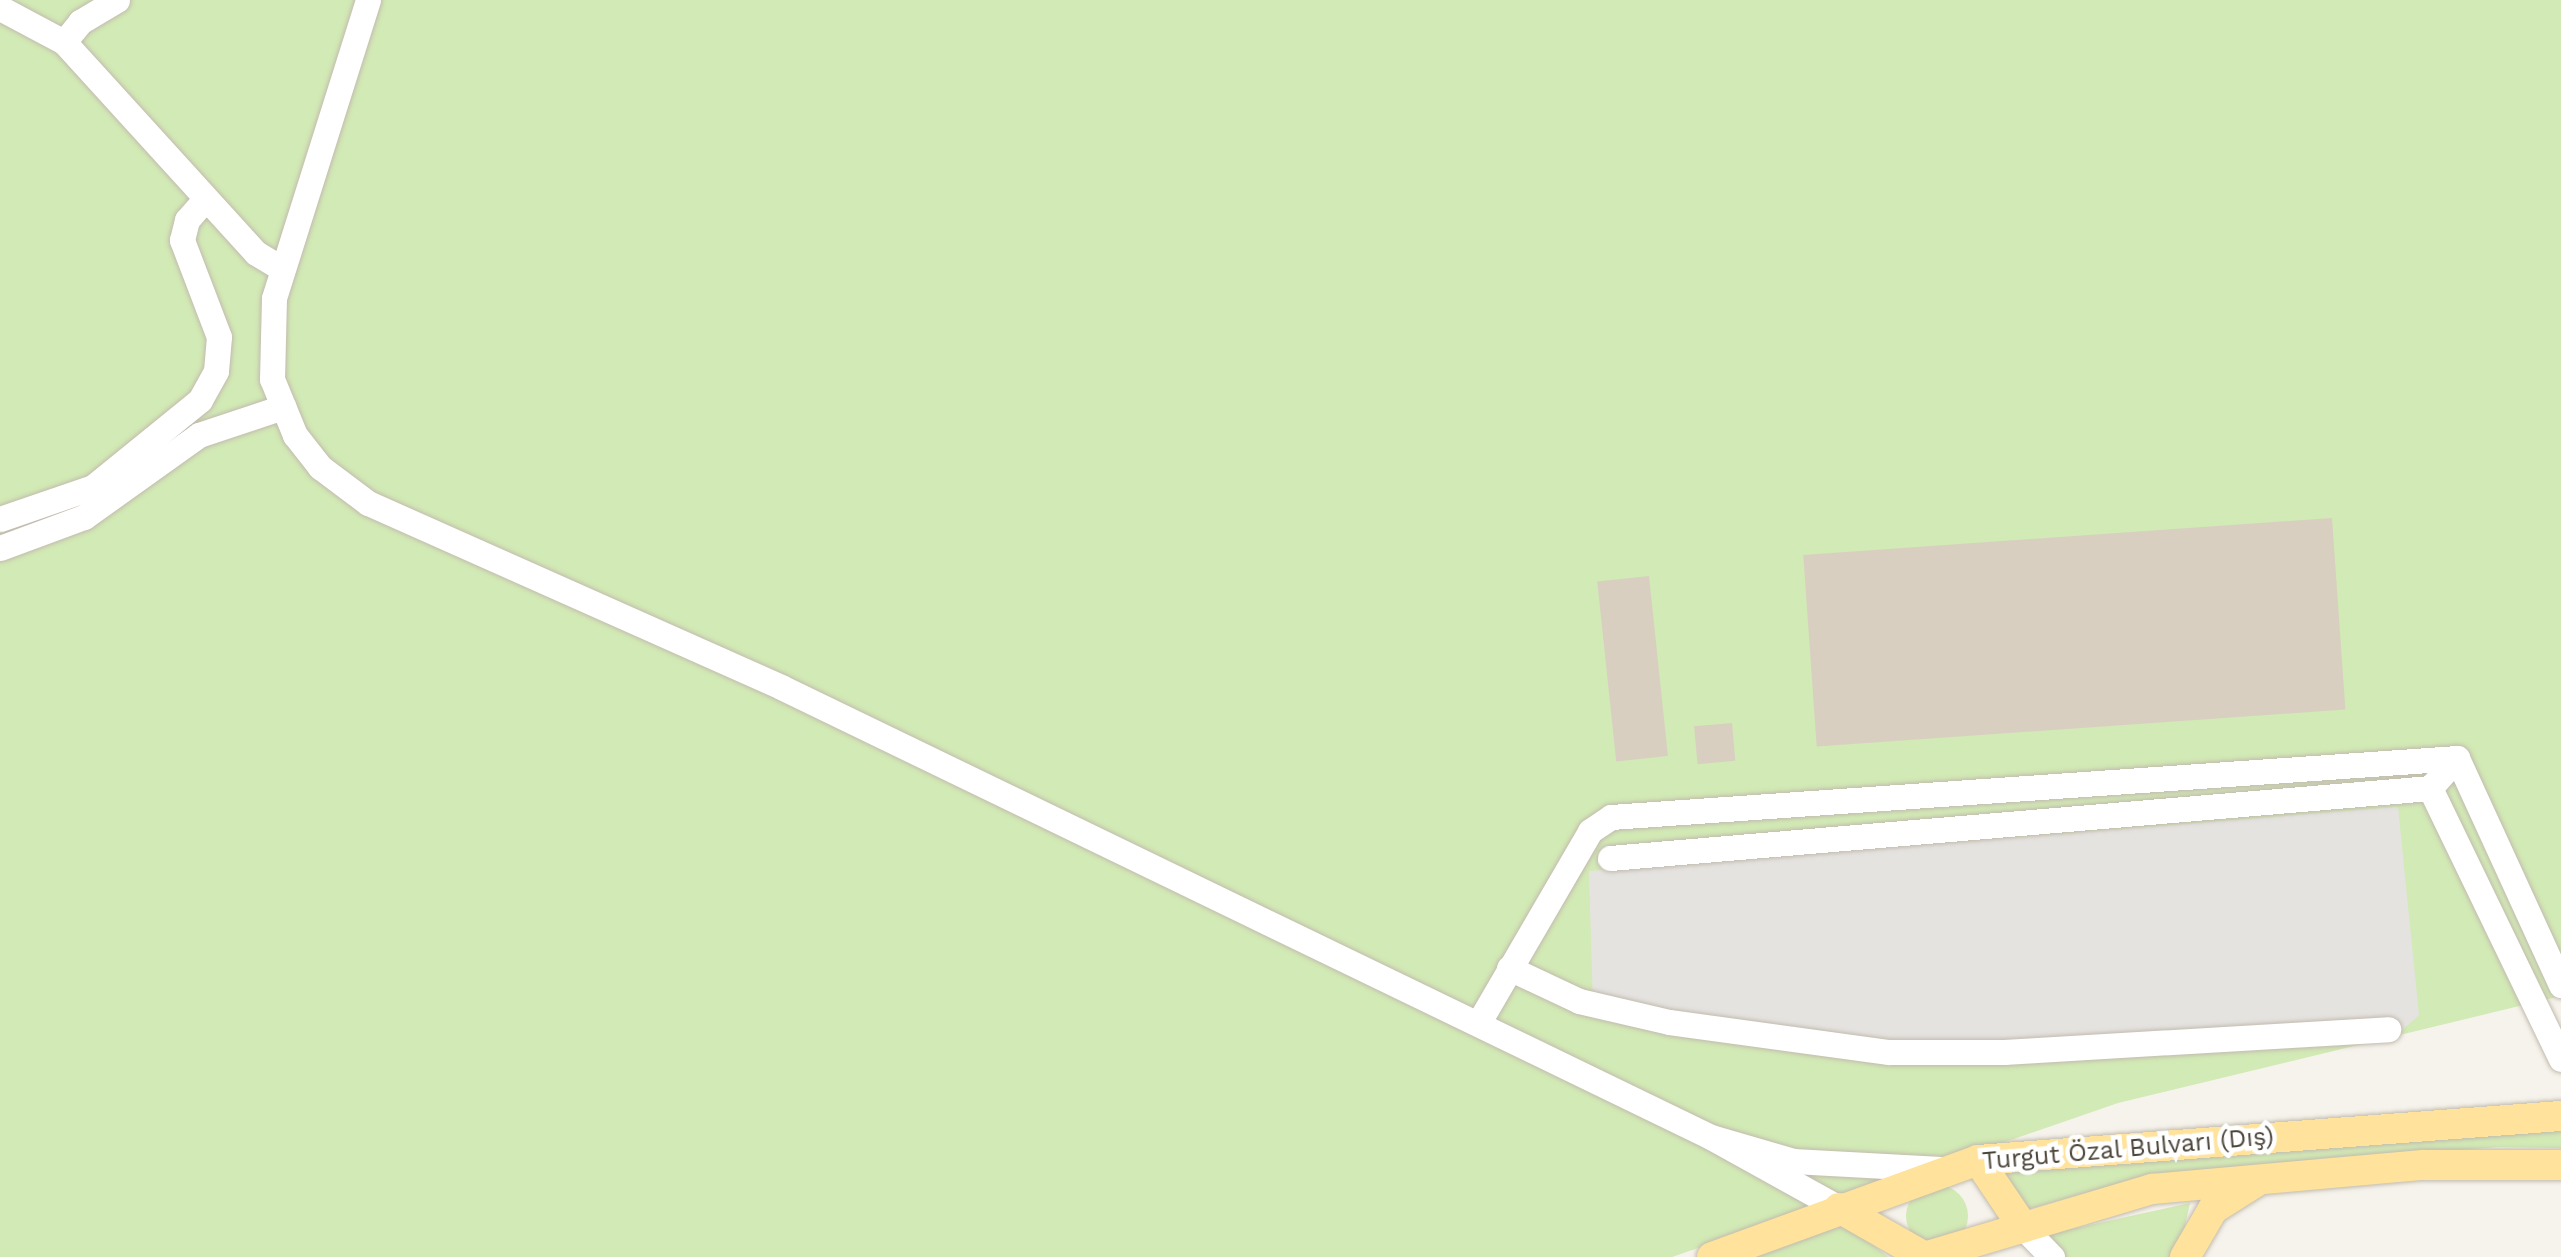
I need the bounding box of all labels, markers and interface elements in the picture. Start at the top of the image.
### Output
street label: Turgut Özal Bulvarı (Dış) [1981,1121,2275,1177]

